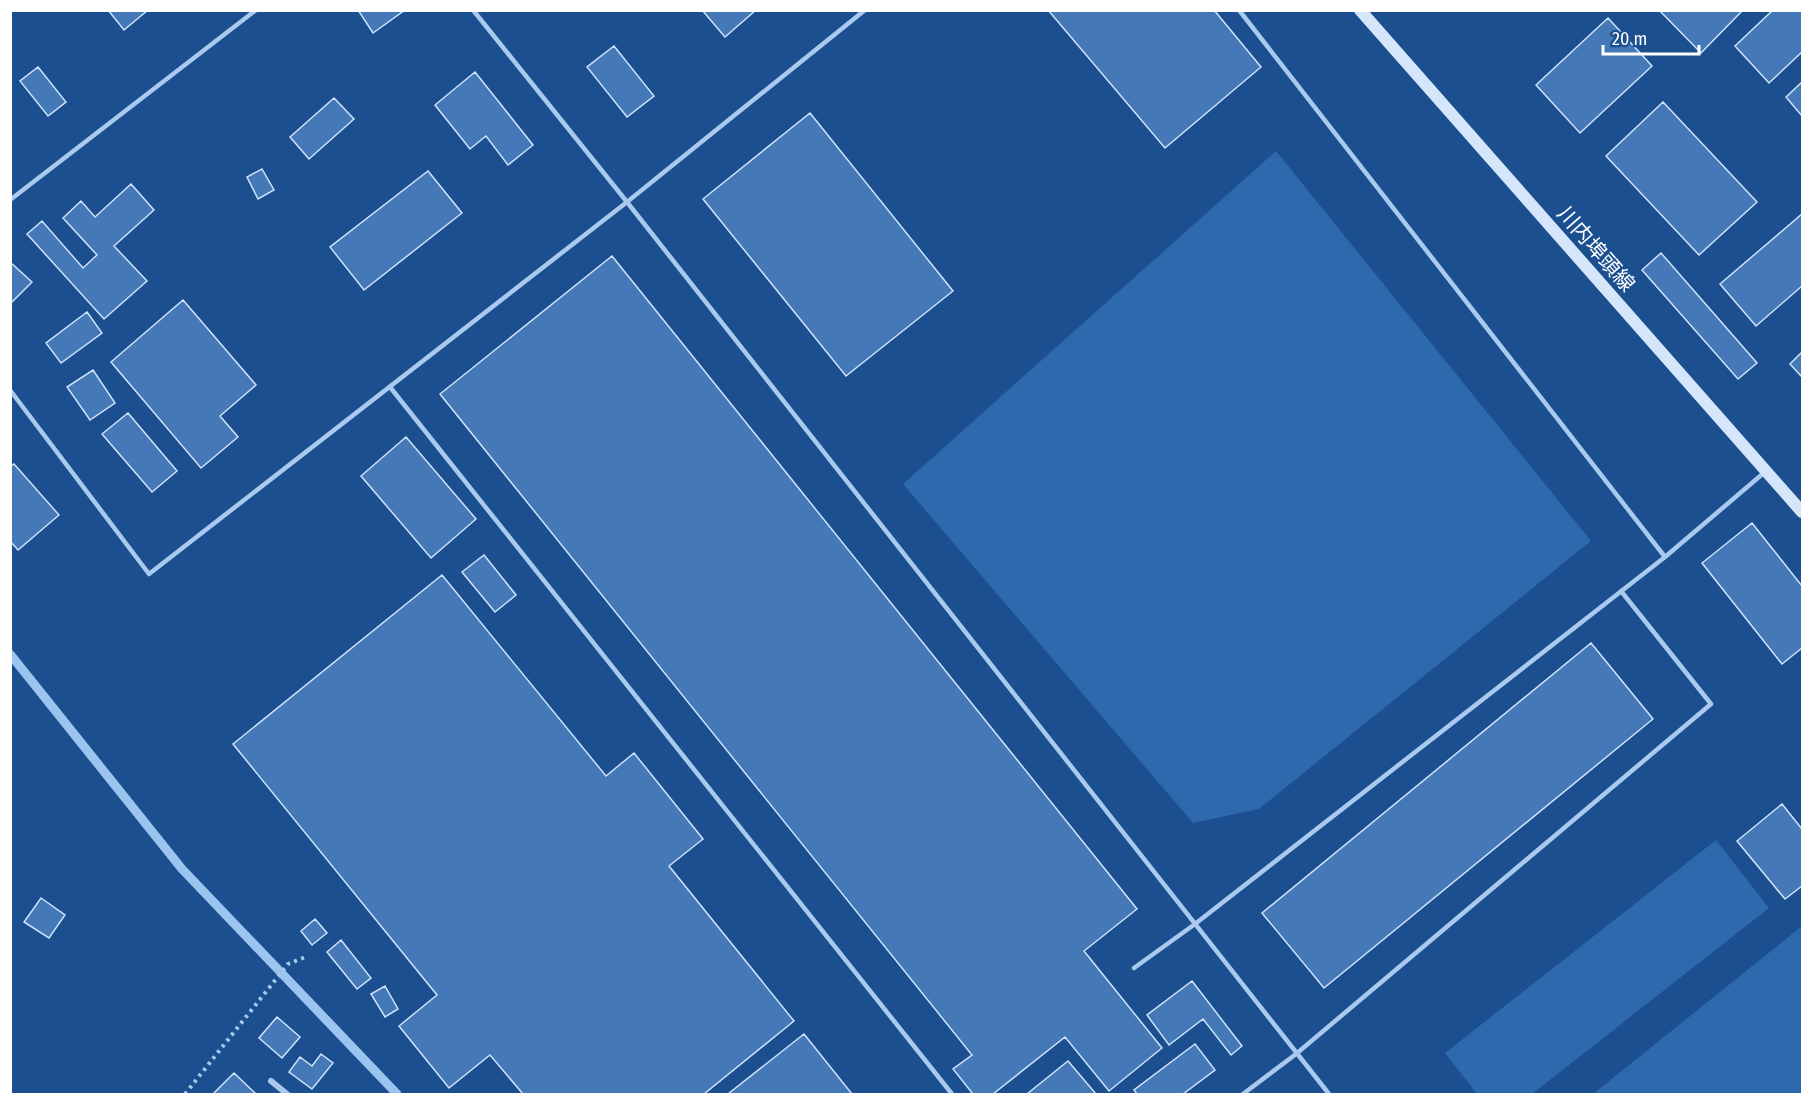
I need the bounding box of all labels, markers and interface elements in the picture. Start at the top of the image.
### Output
scale bar [1603,18,1699,56]
text: 20 m [1612,28,1647,50]
street label: 川内埠頭線 [1552,201,1640,297]

